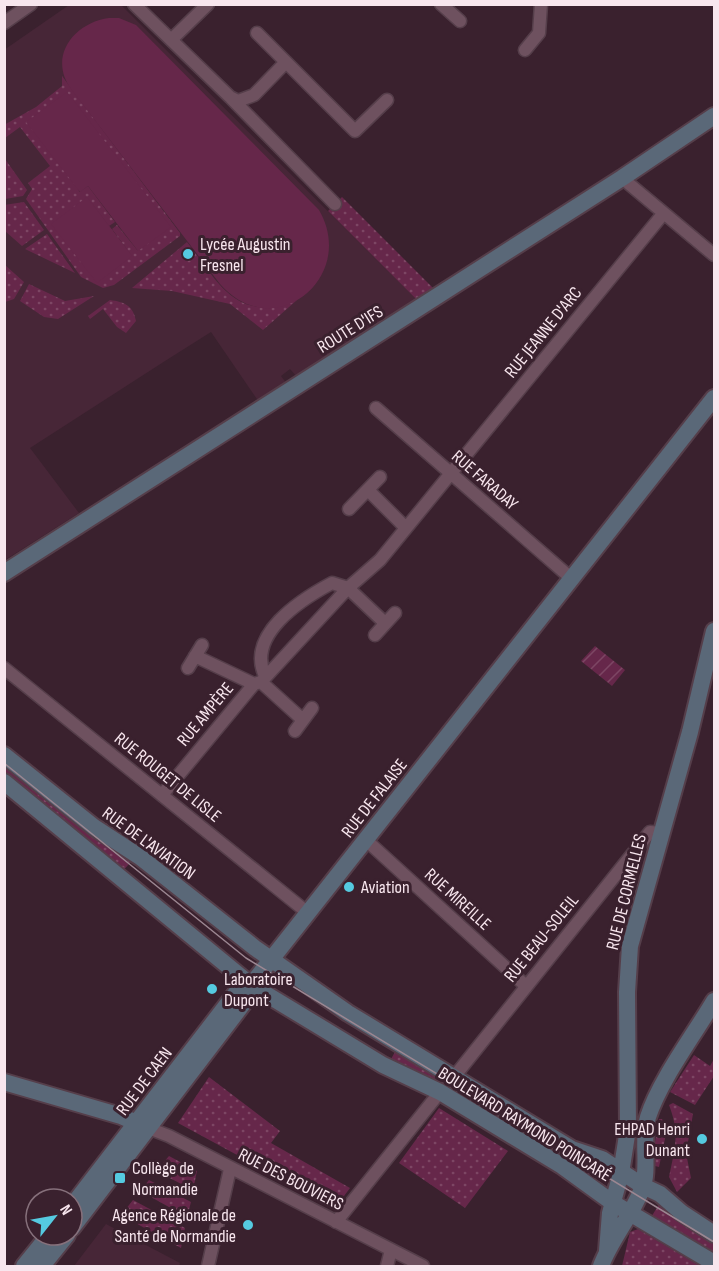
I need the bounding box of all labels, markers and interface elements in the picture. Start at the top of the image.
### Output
place label: Lycée Augustin Fresnel [200,234,290,276]
marker: Lycée Augustin Fresnel [181,247,195,261]
street label: RUE JEANNE D'ARC [500,283,586,382]
street label: ROUTE D'IFS [314,301,387,358]
street label: RUE FARADAY [447,446,522,515]
street label: RUE AMPÈRE [173,678,238,750]
street label: RUE ROUGET DE LISLE [110,728,225,827]
street label: RUE DE FALAISE [337,755,412,842]
street label: RUE DE L'AVIATION [98,803,199,884]
street label: RUE DE CORMELLES [602,832,651,952]
street label: RUE MIREILLE [420,864,495,935]
place label: Aviation [360,877,410,898]
marker: Aviation [342,880,356,894]
street label: RUE BEAU-SOLEIL [500,890,583,986]
place label: Laboratoire Dupont [224,969,293,1011]
marker: Laboratoire Dupont [205,982,219,996]
street label: RUE DE CAEN [112,1043,177,1119]
street label: BOULEVARD RAYMOND POINCARÉ [434,1063,615,1186]
place label: EHPAD Henri Dunant [614,1119,691,1161]
marker: EHPAD Henri Dunant [695,1132,709,1146]
street label: RUE DES BOUVIERS [235,1144,347,1215]
place label: Collège de Normandie [132,1158,198,1200]
marker: Collège de Normandie [113,1171,127,1185]
north arrow [24,1187,84,1247]
text: N [55,1201,76,1219]
place label: Agence Régionale de Santé de Normandie [112,1205,236,1247]
marker: Agence Régionale de Santé de Normandie [241,1218,255,1232]

